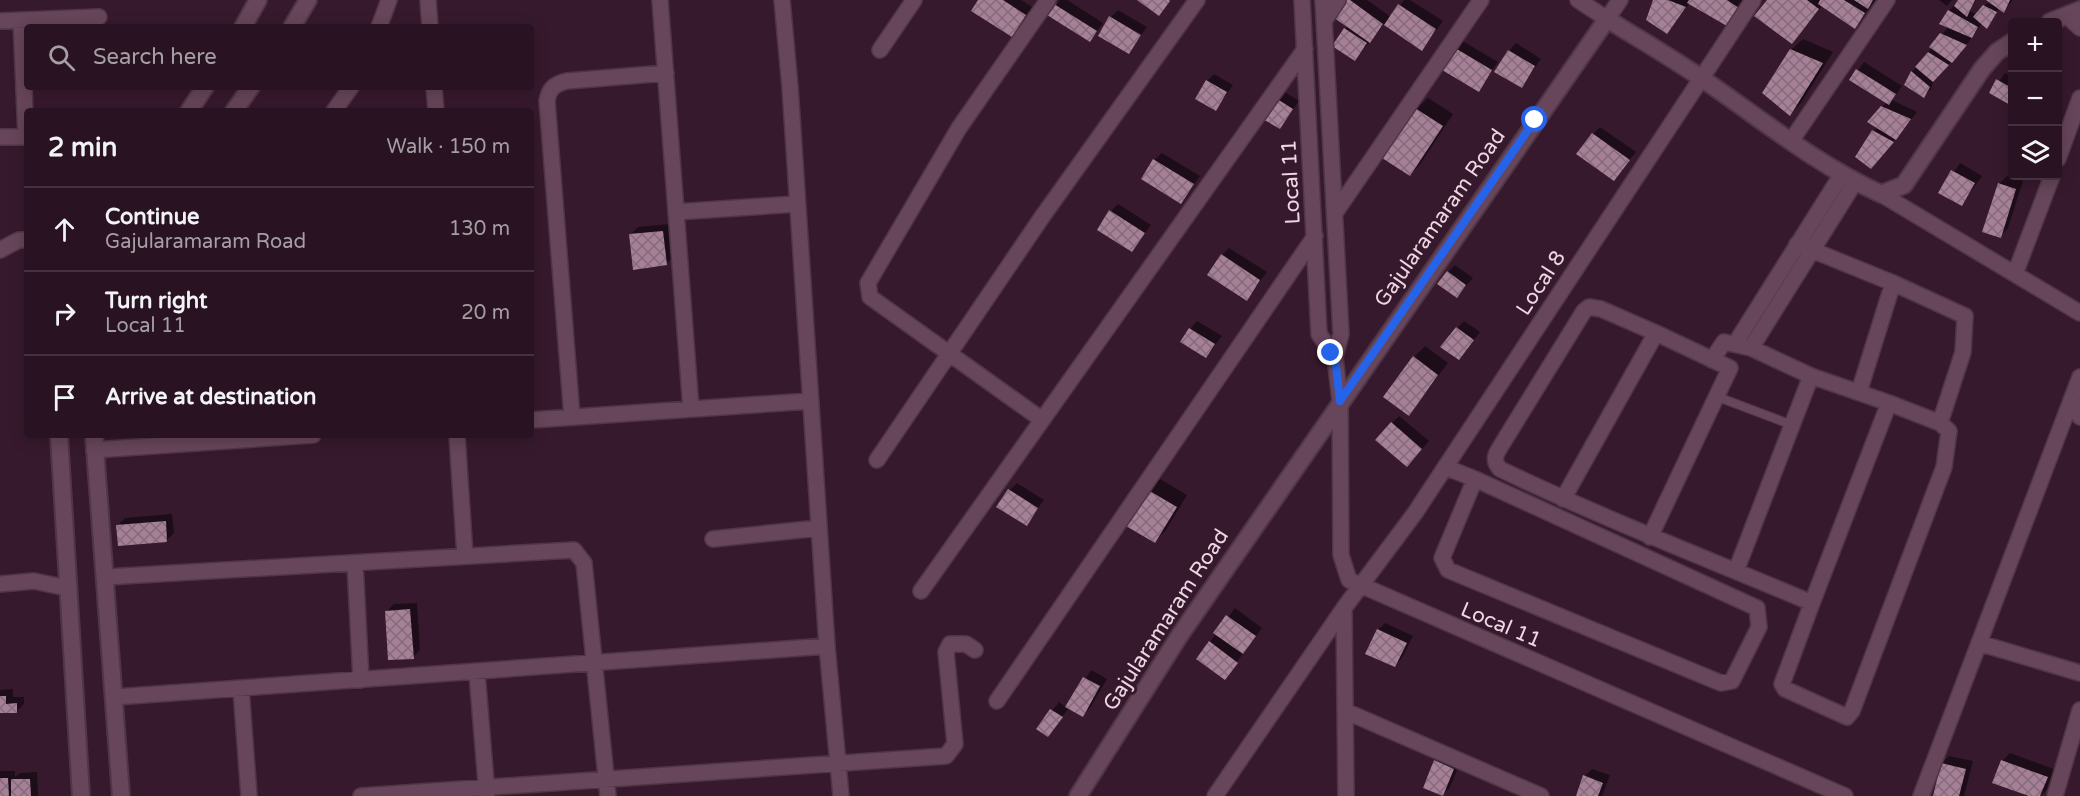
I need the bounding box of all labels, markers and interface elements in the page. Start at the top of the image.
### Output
map controls [2008,18,2062,180]
button: + [2008,18,2062,72]
search box [24,24,534,90]
icon: search [45,41,78,74]
text: Search here [93,44,217,70]
button: − [2008,72,2062,126]
route start [1521,106,1547,132]
street label: Gajularamaram Road [1369,124,1511,312]
button: layers [2008,126,2062,180]
text: 2 min [48,132,117,163]
text: Walk · 150 m [387,135,510,159]
street label: Local 11 [1276,139,1306,225]
text: Continue [105,204,200,230]
icon: ahead [48,213,81,246]
text: 130 m [449,217,510,241]
text: Gajularamaram Road [105,230,306,254]
street label: Local 8 [1511,246,1571,320]
text: Turn right [105,288,207,314]
icon: right [48,297,81,330]
text: 20 m [461,301,510,325]
text: Local 11 [105,314,186,338]
route end [1317,339,1343,365]
icon: arrive [48,381,81,414]
text: Arrive at destination [105,384,316,410]
street label: Gajularamaram Road [1098,525,1234,715]
street label: Local 11 [1457,597,1545,653]

